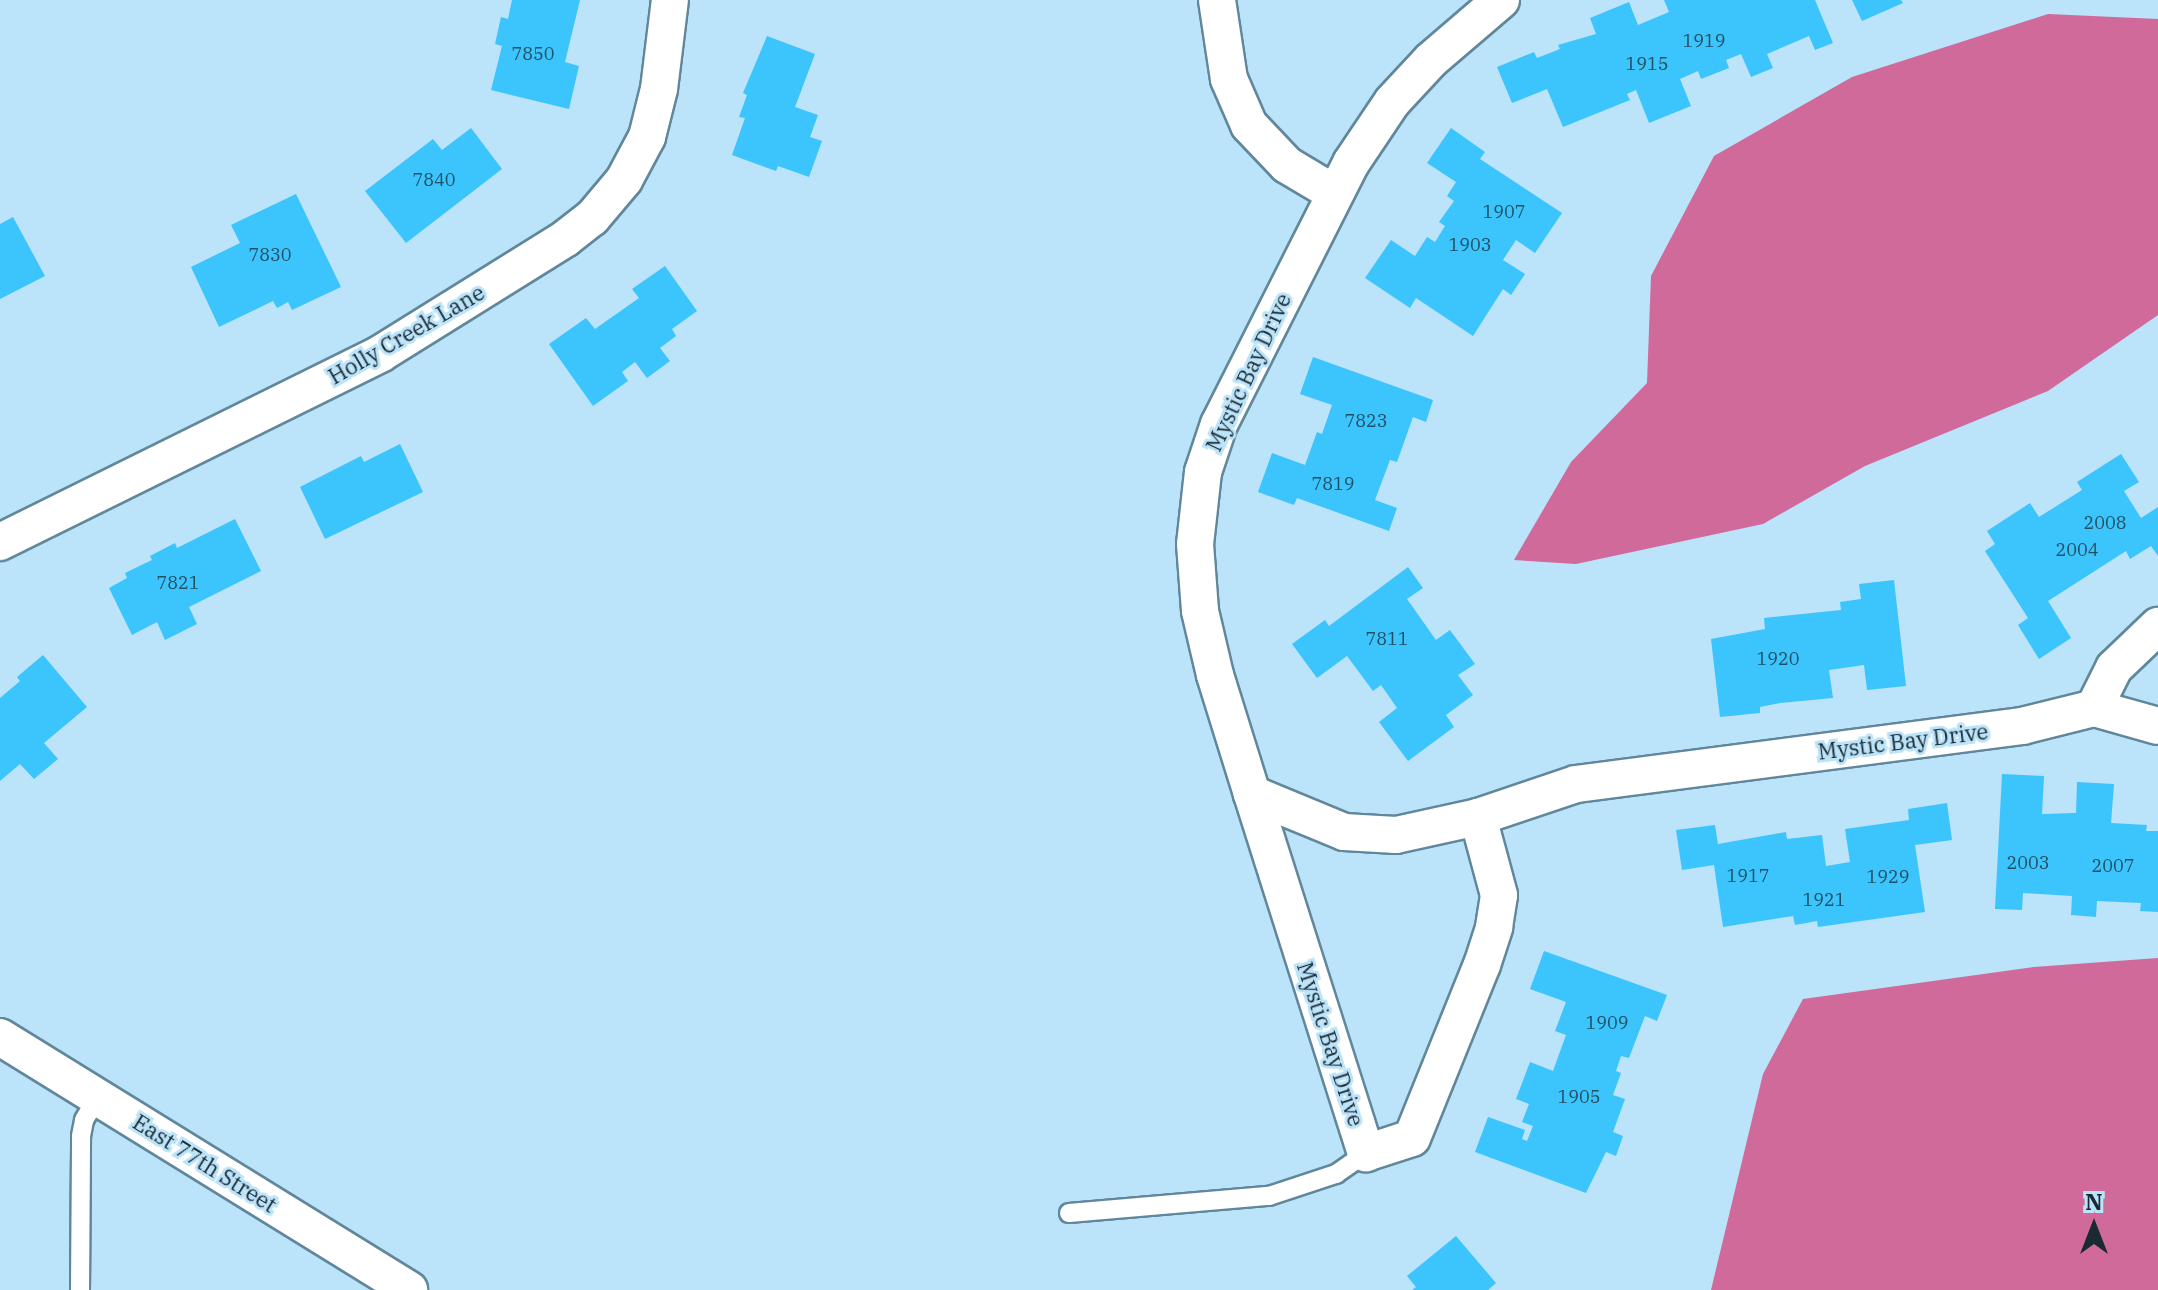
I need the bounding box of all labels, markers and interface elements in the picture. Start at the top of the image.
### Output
house number: 1919 [1682,30,1726,52]
house number: 7850 [511,43,555,65]
house number: 1915 [1625,53,1669,75]
house number: 7840 [412,169,456,191]
house number: 1907 [1482,201,1526,223]
house number: 1903 [1448,234,1492,256]
house number: 7830 [248,244,292,266]
street label: Holly Creek Lane [323,279,489,389]
street label: Mystic Bay Drive [1200,289,1296,455]
house number: 7823 [1344,410,1388,432]
house number: 7819 [1311,473,1355,495]
house number: 2008 [2083,512,2127,534]
house number: 2004 [2055,539,2099,561]
house number: 7821 [156,572,200,594]
house number: 7811 [1365,628,1409,650]
house number: 1920 [1756,648,1800,670]
street label: Mystic Bay Drive [1816,717,1990,765]
house number: 2003 [2006,852,2050,874]
house number: 2007 [2091,855,2135,877]
house number: 1917 [1726,865,1770,887]
house number: 1929 [1866,866,1910,888]
house number: 1921 [1802,889,1846,911]
street label: Mystic Bay Drive [1292,958,1370,1130]
house number: 1909 [1585,1012,1629,1034]
house number: 1905 [1557,1086,1601,1108]
street label: East 77th Street [128,1108,282,1218]
north arrow [2054,1186,2134,1266]
text: N [2085,1187,2103,1216]

